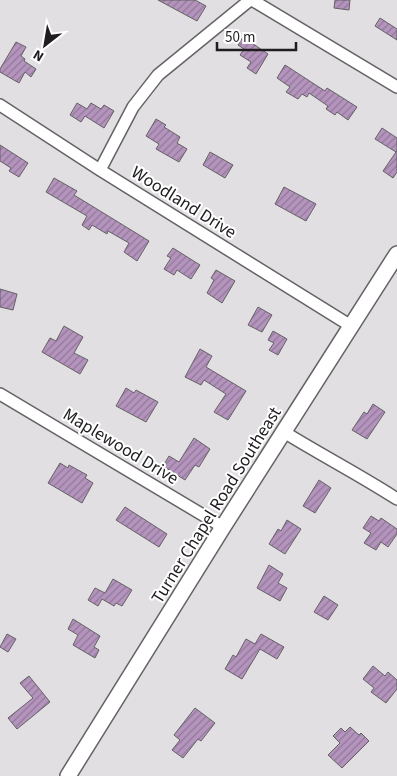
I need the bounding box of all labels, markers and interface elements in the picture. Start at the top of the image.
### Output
north arrow [20,20,70,70]
scale bar [217,20,296,52]
text: 50 m [225,27,255,48]
text: N [30,44,48,66]
street label: Woodland Drive [126,160,241,245]
street label: Maplewood Drive [58,402,183,491]
street label: Turner Chapel Road Southeast [145,402,287,609]

